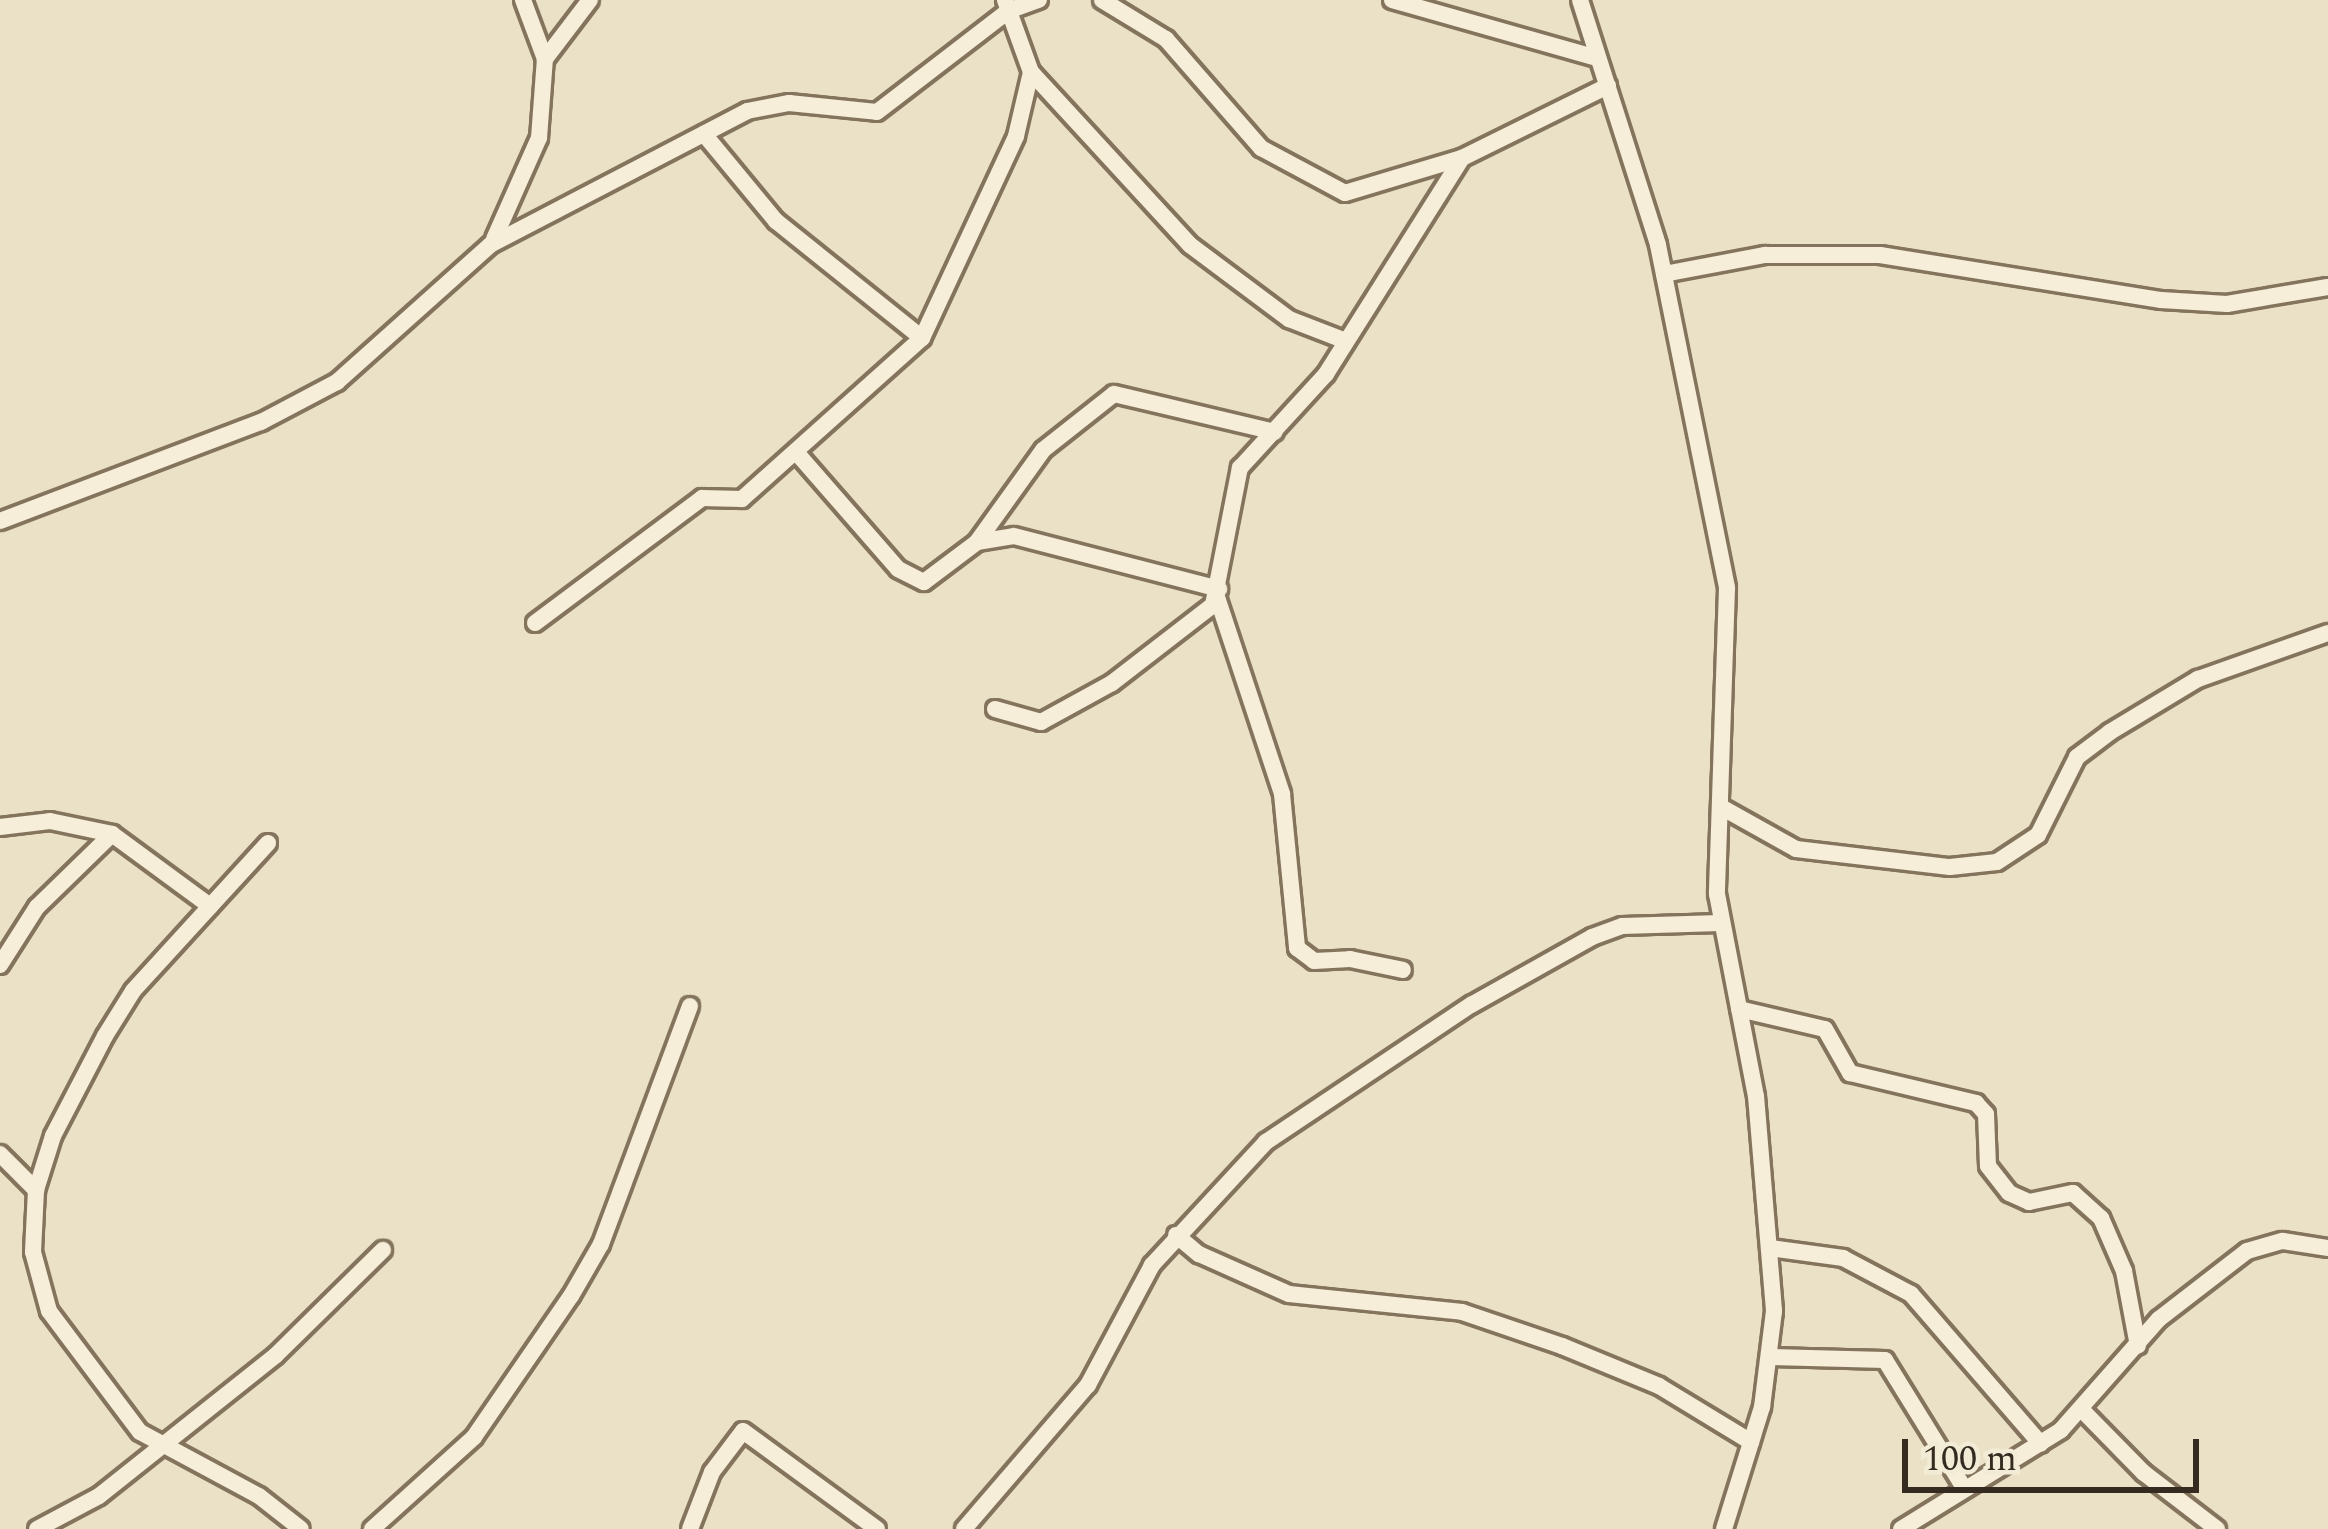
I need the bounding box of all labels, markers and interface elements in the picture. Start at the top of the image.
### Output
scale bar [1908,1415,2205,1489]
text: 100 m [1923,1432,2017,1487]

